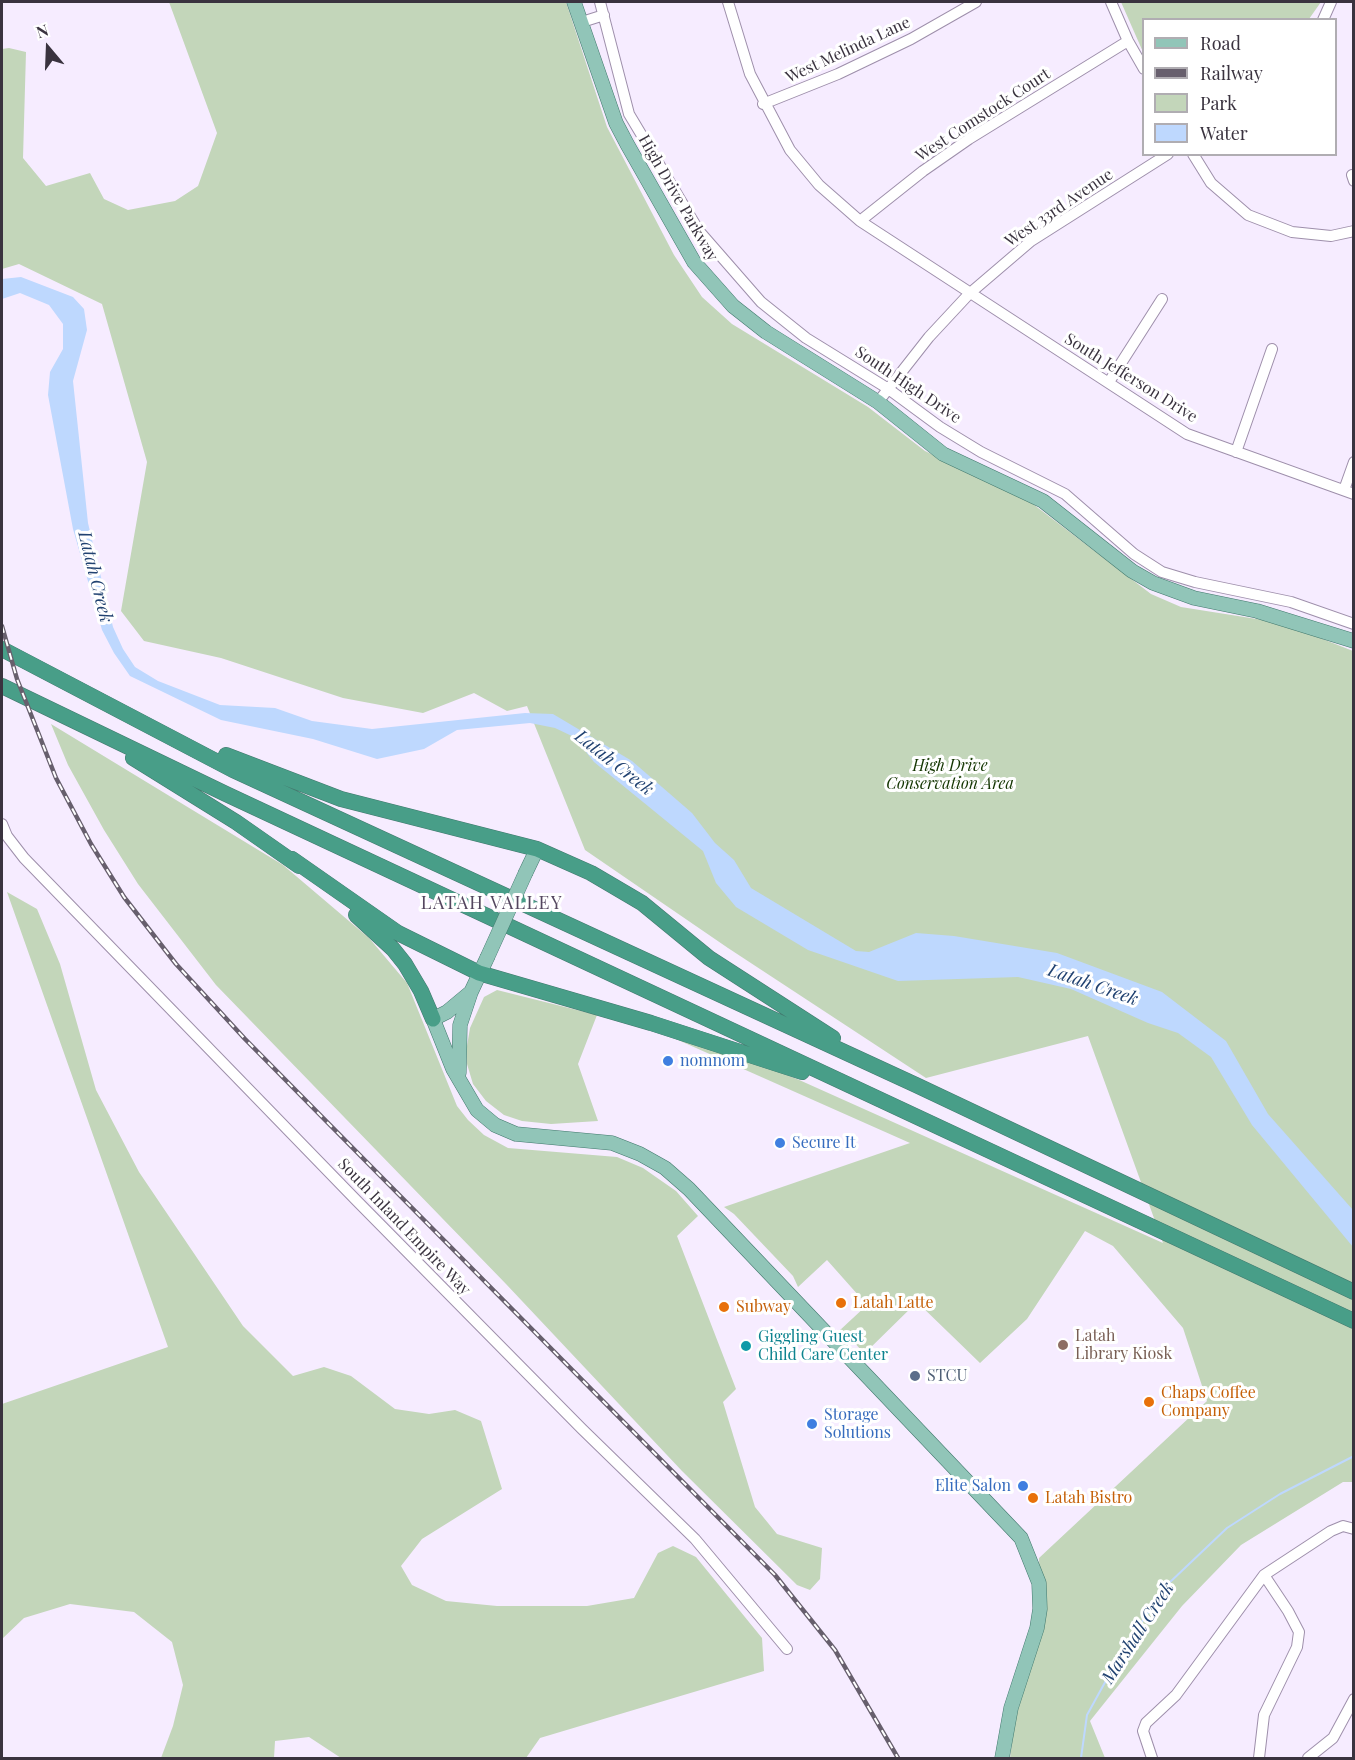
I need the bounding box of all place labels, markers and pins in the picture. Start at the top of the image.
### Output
place label: nomnom [680,1051,745,1071]
marker: nomnom [661,1054,675,1068]
place label: Secure It [792,1133,856,1153]
marker: Secure It [773,1136,787,1150]
place label: Latah Latte [853,1293,934,1313]
marker: Latah Latte [834,1296,848,1310]
place label: Subway [736,1297,791,1317]
marker: Subway [717,1300,731,1314]
place label: Latah Library Kiosk [1075,1326,1172,1364]
place label: Giggling Guest Child Care Center [758,1327,888,1365]
marker: Latah Library Kiosk [1056,1338,1070,1352]
marker: Giggling Guest Child Care Center [739,1339,753,1353]
place label: STCU [927,1366,967,1386]
marker: STCU [908,1369,922,1383]
place label: Chaps Coffee Company [1161,1383,1256,1421]
marker: Chaps Coffee Company [1142,1395,1156,1409]
place label: Storage Solutions [824,1405,891,1443]
marker: Storage Solutions [805,1417,819,1431]
place label: Elite Salon [935,1476,1011,1496]
marker: Elite Salon [1016,1479,1030,1493]
place label: Latah Bistro [1045,1488,1132,1508]
marker: Latah Bistro [1026,1491,1040,1505]

